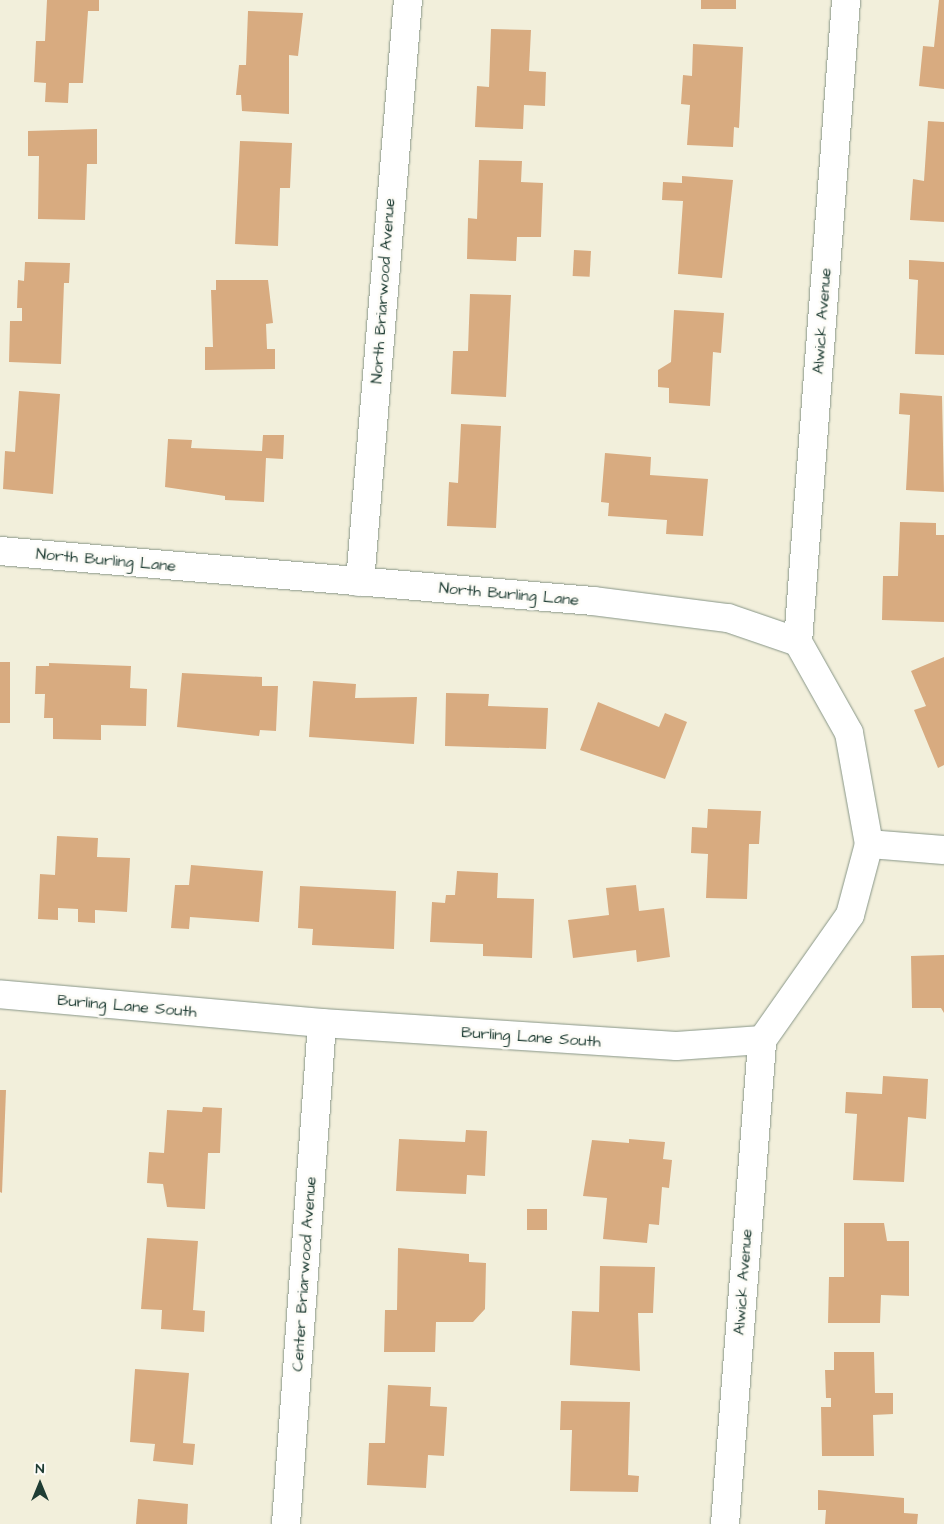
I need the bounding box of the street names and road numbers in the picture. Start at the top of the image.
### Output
street label: North Briarwood Avenue [367,198,399,384]
street label: Alwick Avenue [809,267,835,375]
street label: North Burling Lane [35,544,177,576]
street label: North Burling Lane [438,578,580,610]
street label: Burling Lane South [56,990,198,1022]
street label: Burling Lane South [461,1023,601,1051]
street label: Center Briarwood Avenue [288,1176,320,1372]
street label: Alwick Avenue [730,1228,756,1336]

